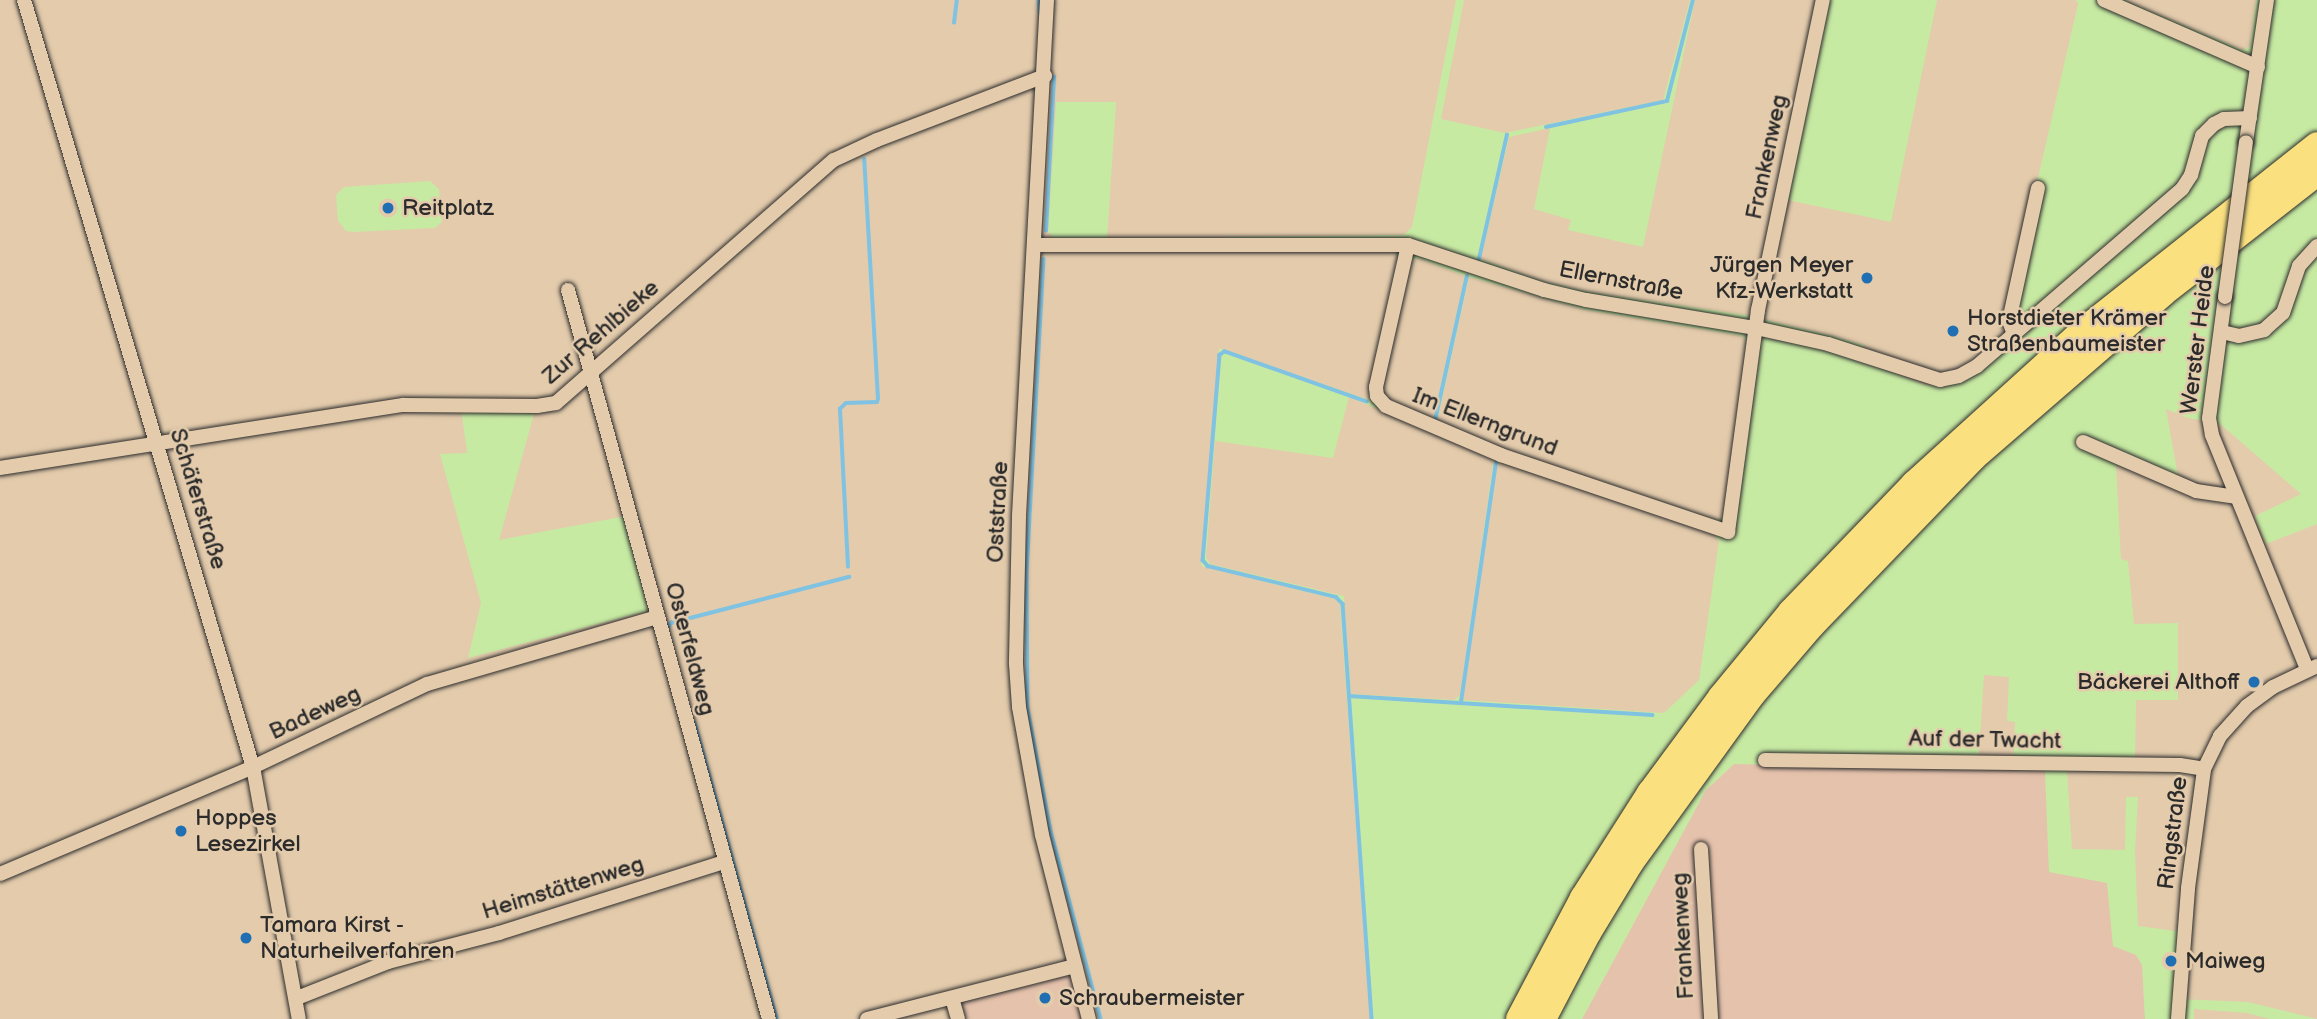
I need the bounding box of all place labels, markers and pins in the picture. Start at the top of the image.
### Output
place label: Reitplatz [402,194,494,222]
marker: Reitplatz [380,200,396,216]
place label: Jürgen Meyer Kfz-Werkstatt [1710,251,1853,305]
marker: Jürgen Meyer Kfz-Werkstatt [1859,270,1875,286]
place label: Horstdieter Krämer Straßenbaumeister [1967,304,2166,358]
marker: Horstdieter Krämer Straßenbaumeister [1945,323,1961,339]
place label: Bäckerei Althoff [2077,668,2240,696]
marker: Bäckerei Althoff [2246,674,2262,690]
place label: Hoppes Lesezirkel [195,804,301,858]
marker: Hoppes Lesezirkel [173,823,189,839]
place label: Tamara Kirst - Naturheilverfahren [260,911,454,965]
marker: Tamara Kirst - Naturheilverfahren [238,930,254,946]
place label: Maiweg [2185,947,2265,975]
marker: Maiweg [2163,953,2179,969]
place label: Schraubermeister [1059,984,1244,1012]
marker: Schraubermeister [1037,990,1053,1006]

